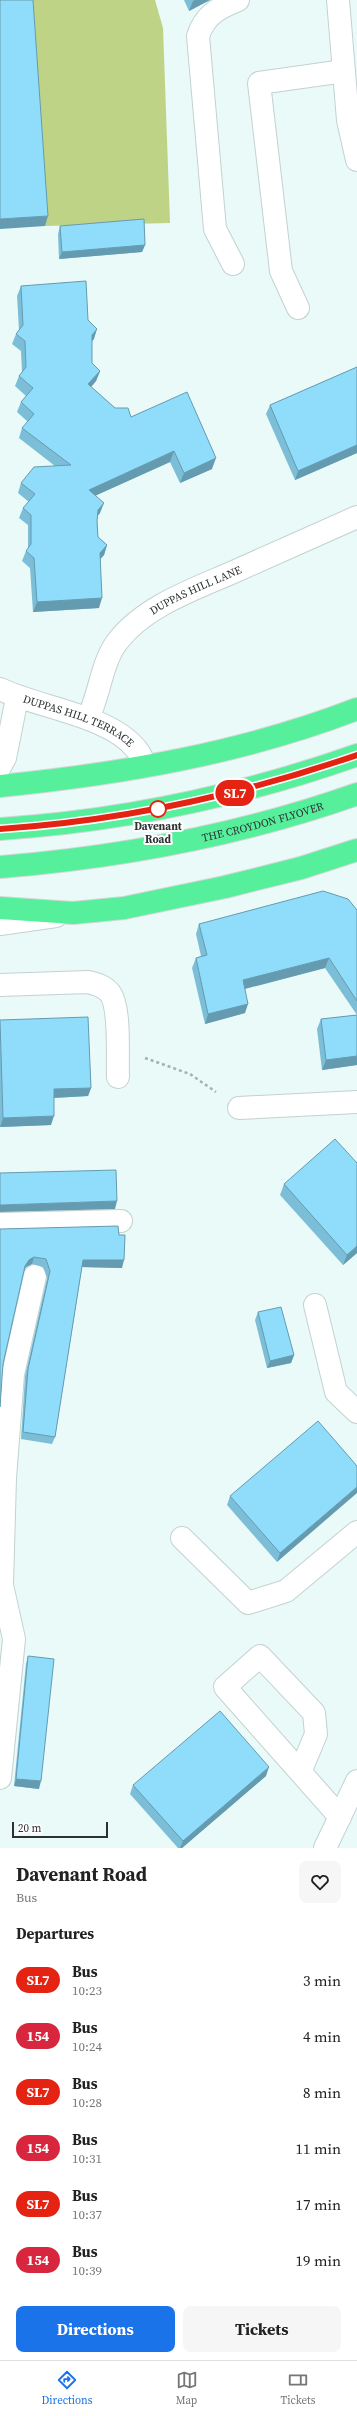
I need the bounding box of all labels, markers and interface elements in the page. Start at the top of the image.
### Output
street label: DUPPAS HILL LANE [147,562,244,618]
street label: DUPPAS HILL TERRACE [21,691,138,750]
line badge: SL7 [212,780,258,806]
text: SL7 [223,783,247,803]
street label: THE CROYDON FLYOVER [200,798,326,845]
marker: Davenant Road [149,800,167,818]
place label: Davenant Road [134,819,183,847]
scale bar [12,1820,108,1839]
text: 20 m [18,1821,41,1836]
text: Davenant Road [16,1861,147,1887]
button: heart [299,1861,341,1903]
text: Bus [16,1889,37,1906]
text: Departures [16,1923,94,1944]
text: Bus [72,1961,98,1982]
text: SL7 [26,1970,50,1990]
text: 3 min [303,1970,341,1991]
text: 10:23 [72,1982,102,1999]
text: Bus [72,2017,98,2038]
text: 154 [27,2026,49,2046]
text: 4 min [303,2026,341,2047]
text: 10:24 [72,2038,102,2055]
text: Bus [72,2073,98,2094]
text: SL7 [26,2082,50,2102]
text: 8 min [303,2082,341,2103]
text: 10:28 [72,2094,102,2111]
text: Bus [72,2129,98,2150]
text: 154 [27,2138,49,2158]
text: 11 min [295,2138,341,2159]
text: 10:31 [72,2150,102,2167]
text: Bus [72,2185,98,2206]
text: SL7 [26,2194,50,2214]
text: 17 min [295,2194,341,2215]
text: 10:37 [72,2206,102,2223]
text: Bus [72,2241,98,2262]
text: 154 [27,2250,49,2270]
text: 19 min [295,2250,341,2271]
text: 10:39 [72,2262,102,2279]
button: Directions [16,2306,175,2352]
button: Tickets [183,2306,341,2352]
tab: Directions [42,2369,92,2408]
tab: Map [176,2369,198,2408]
tab: Tickets [281,2369,315,2408]

